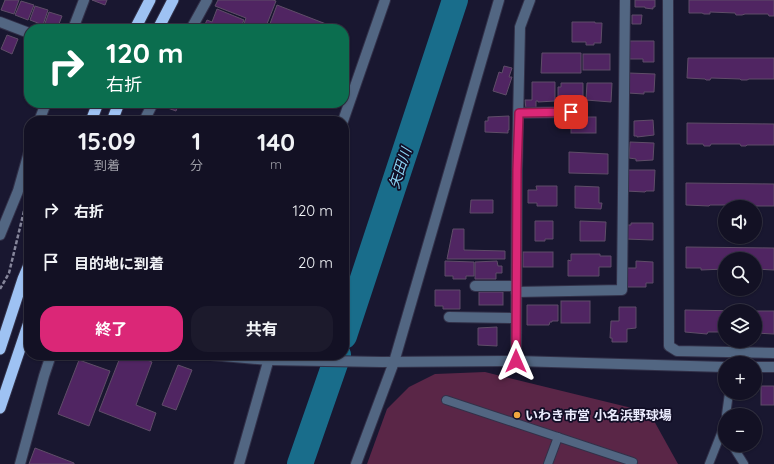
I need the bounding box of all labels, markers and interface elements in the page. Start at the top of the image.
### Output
text: 120 m [106,35,184,70]
icon: right [40,40,92,92]
text: 右折 [106,73,142,96]
pin [554,95,588,129]
icon: arrive [560,101,582,123]
text: 15:09 [78,126,136,156]
text: 1 [192,126,201,156]
text: 140 [257,127,295,157]
water label: 矢田川 [385,143,416,191]
text: m [270,156,282,172]
text: 到着 [94,157,120,173]
text: 分 [190,157,203,173]
icon: right [40,199,62,221]
map controls [718,200,762,452]
button: sound [718,200,762,244]
text: 120 m [292,201,333,220]
text: 右折 [74,202,104,221]
icon: arrive [40,251,62,273]
button: search [718,252,762,296]
text: 20 m [298,253,333,272]
text: 目的地に到着 [74,254,164,273]
button: layers [718,304,762,348]
button: 終了 [40,306,183,352]
button: 共有 [191,306,333,352]
position arrow [495,340,537,382]
button: + [718,356,762,400]
place label: いわき市営 小名浜野球場 [525,407,672,423]
button: − [718,408,762,452]
marker: いわき市営 小名浜野球場 [512,410,522,420]

